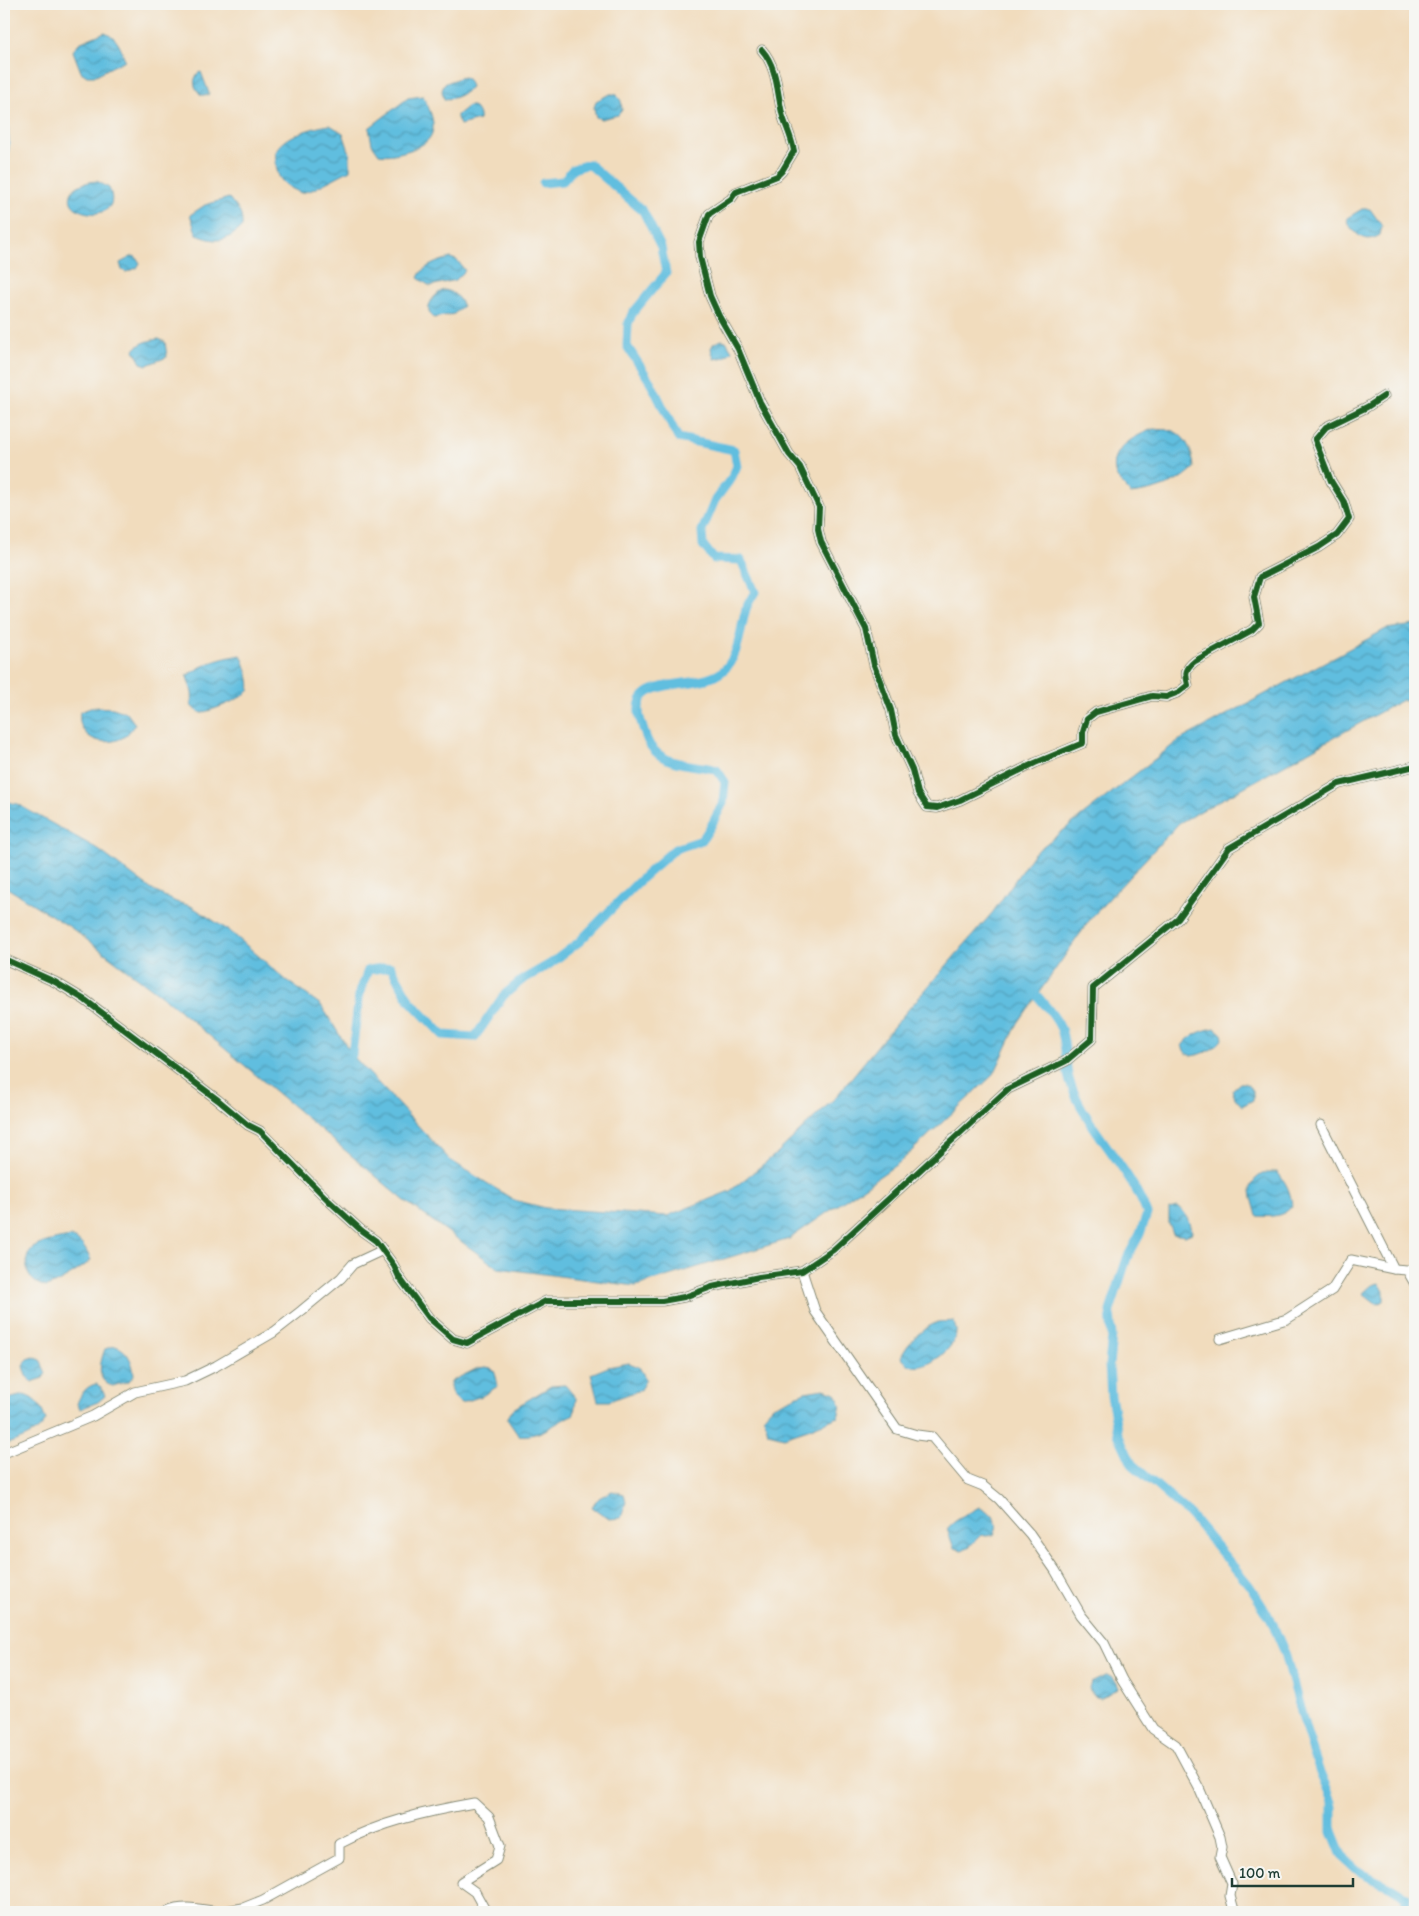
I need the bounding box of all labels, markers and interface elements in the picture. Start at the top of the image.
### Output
scale bar [1232,1856,1353,1888]
text: 100 m [1239,1864,1281,1882]

